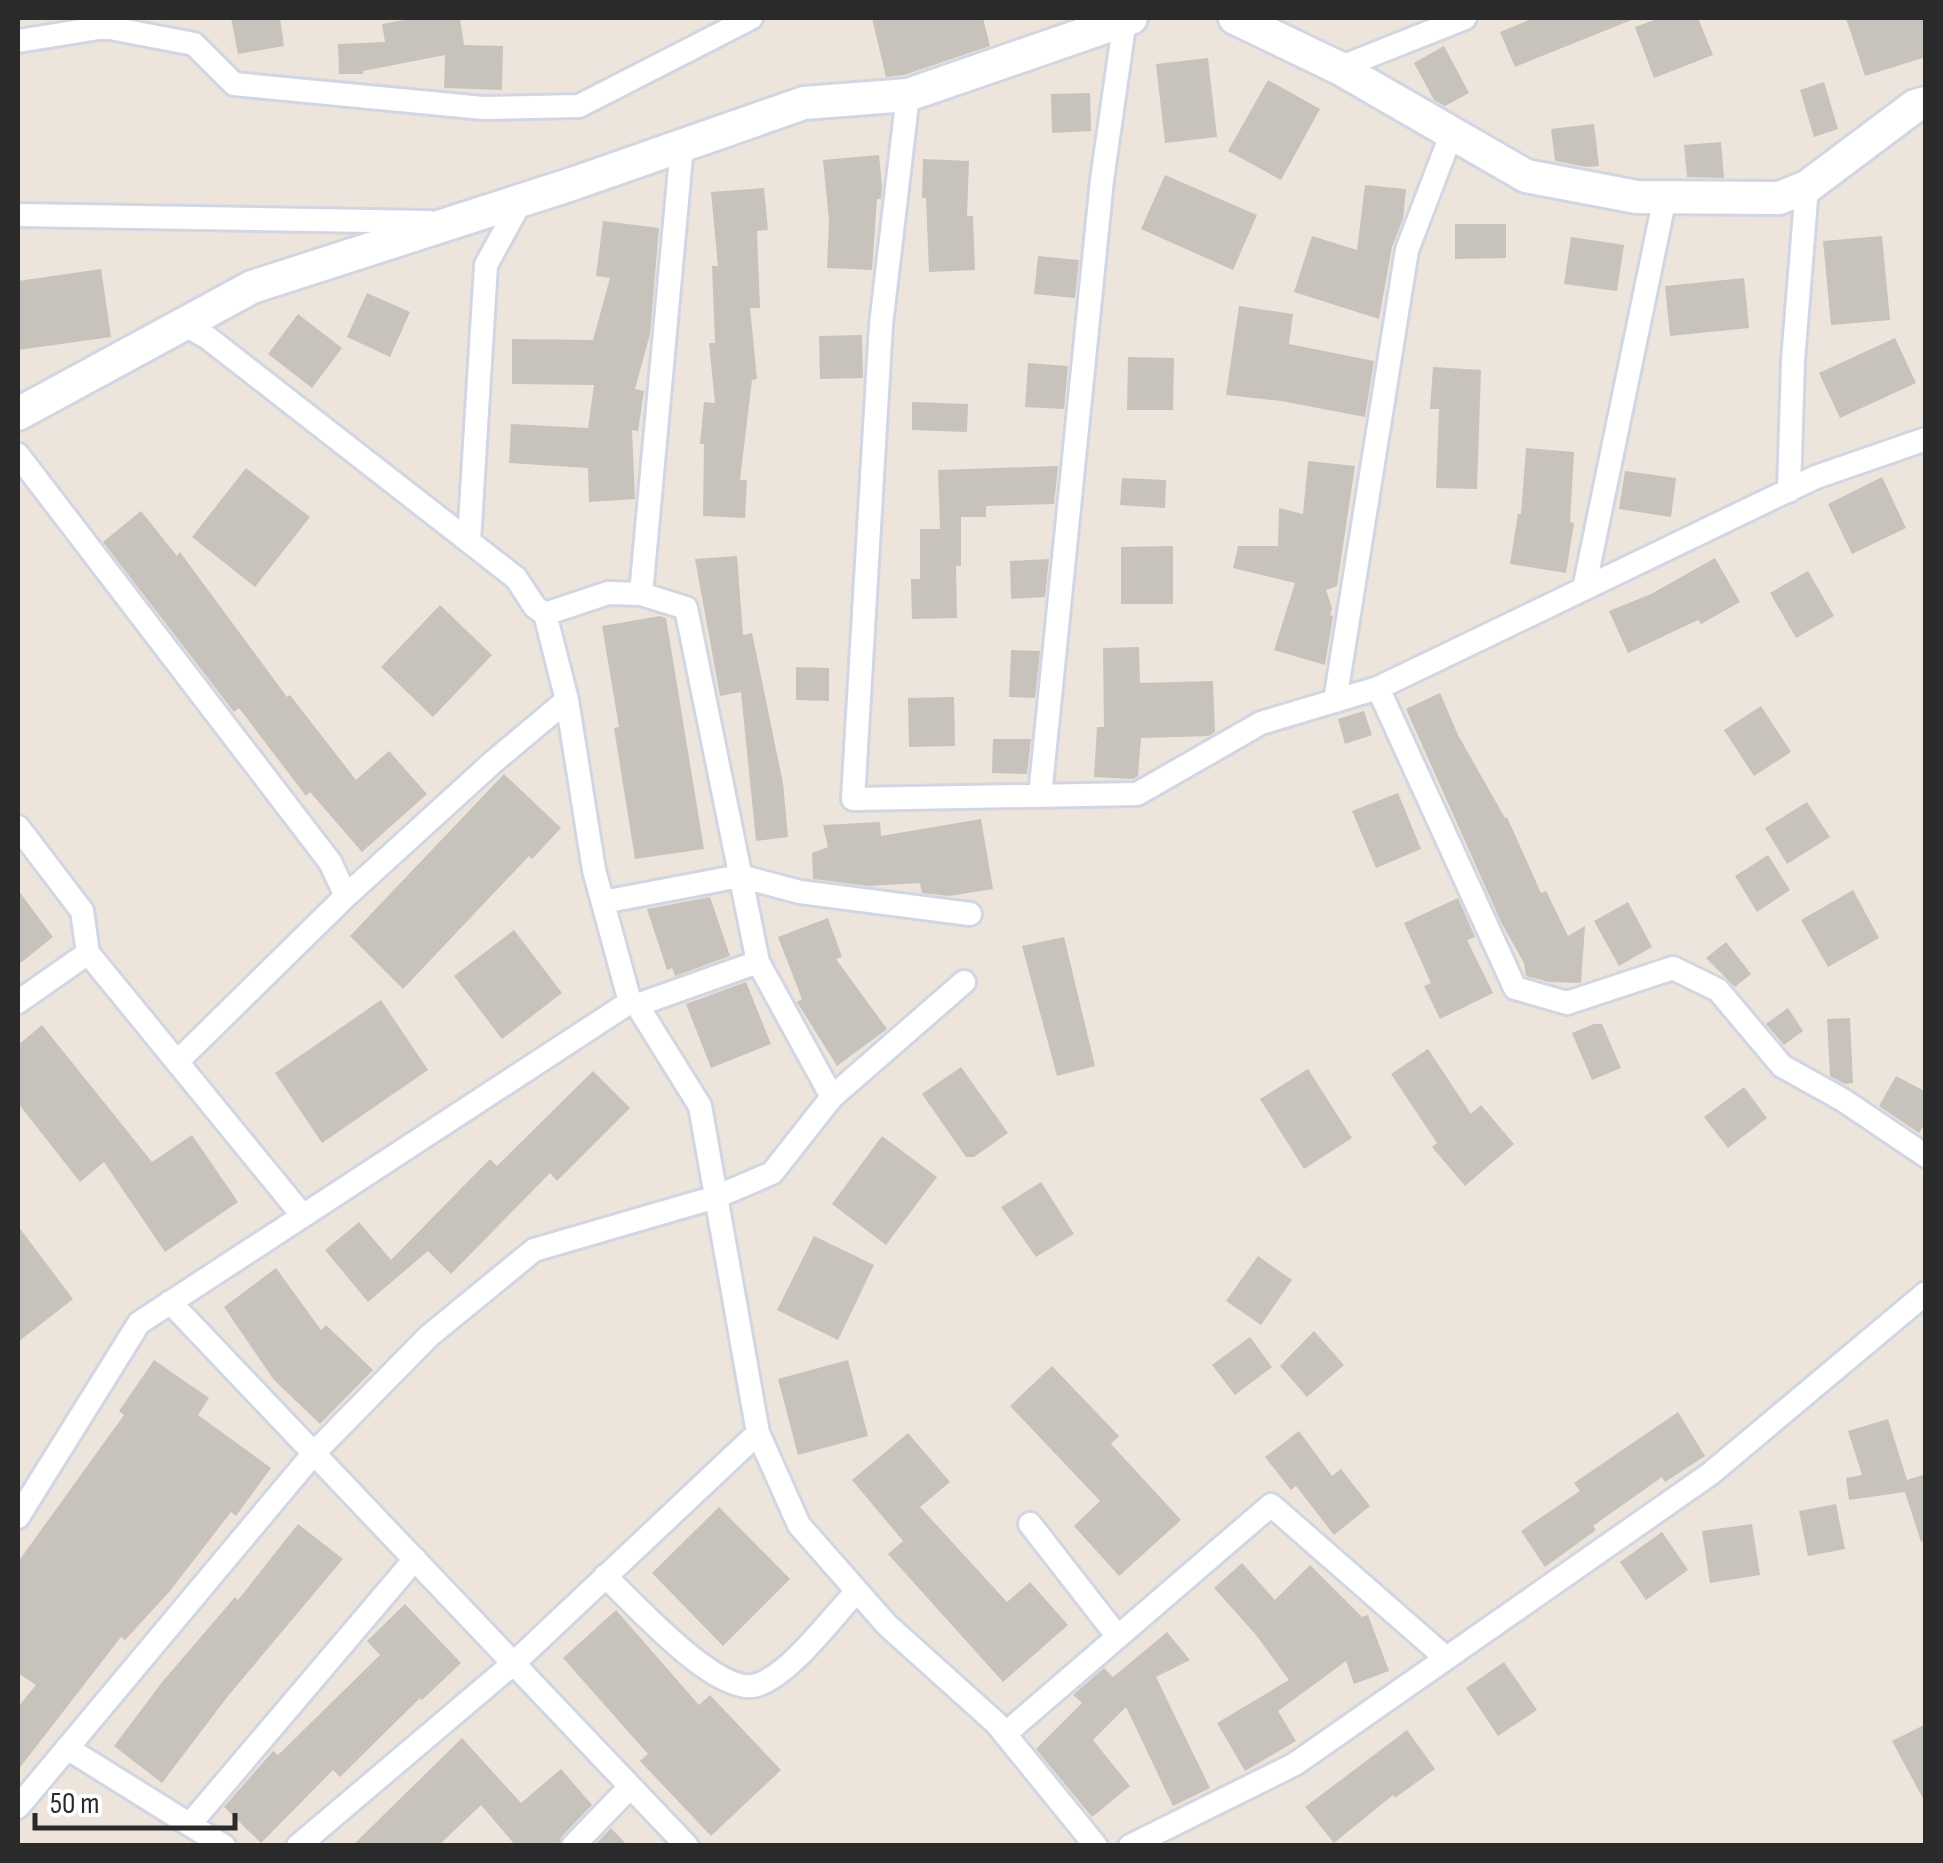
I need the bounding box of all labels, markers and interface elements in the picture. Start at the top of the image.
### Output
scale bar [35,1768,235,1830]
text: 50 m [50,1786,99,1822]

